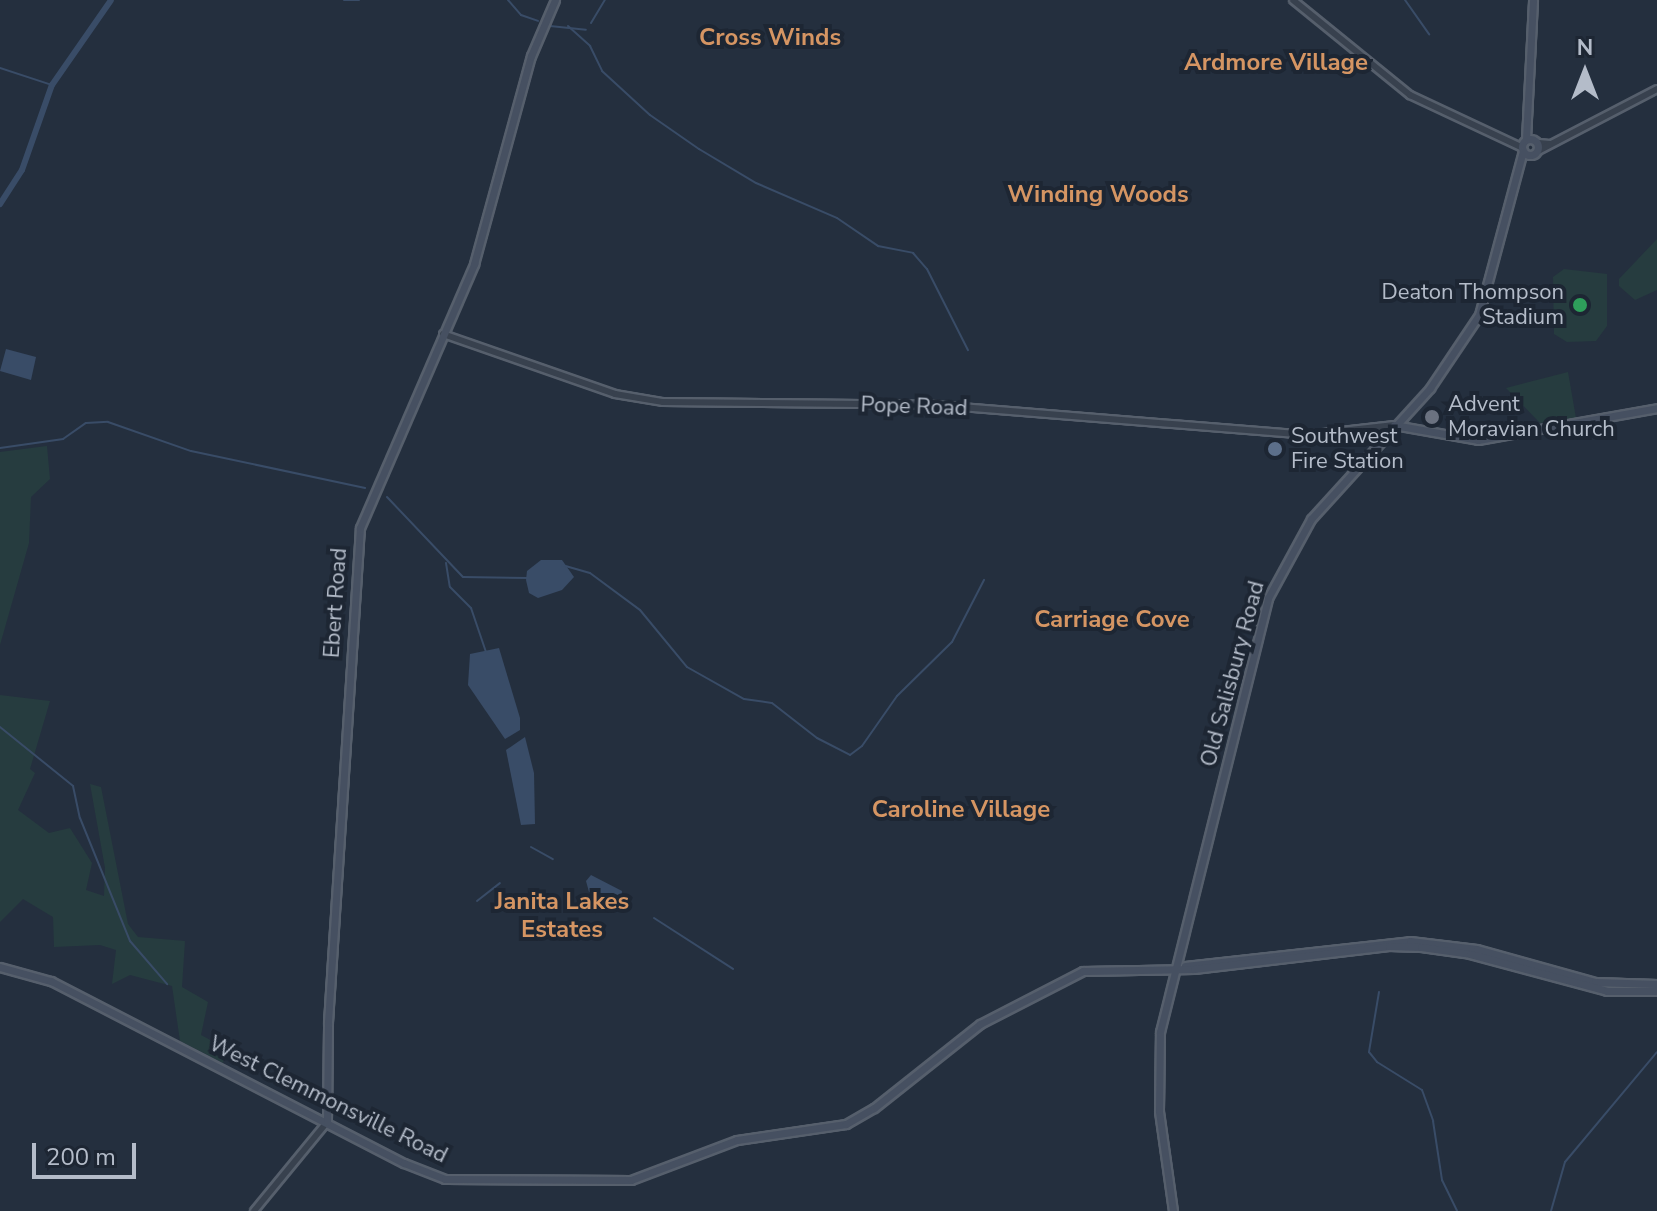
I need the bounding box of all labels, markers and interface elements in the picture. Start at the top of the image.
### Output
district label: Cross Winds [699,24,841,52]
north arrow [1545,32,1625,112]
text: N [1577,33,1593,63]
district label: Ardmore Village [1184,49,1368,77]
district label: Winding Woods [1007,181,1189,209]
place label: Deaton Thompson Stadium [1381,279,1564,330]
marker: Deaton Thompson Stadium [1571,296,1589,314]
place label: Advent Moravian Church [1448,391,1615,442]
street label: Pope Road [860,392,968,422]
marker: Advent Moravian Church [1423,408,1441,426]
place label: Southwest Fire Station [1291,423,1404,474]
marker: Southwest Fire Station [1266,440,1284,458]
street label: Ebert Road [319,547,353,659]
street label: Old Salisbury Road [1196,578,1270,770]
district label: Carriage Cove [1034,606,1190,634]
district label: Caroline Village [872,796,1050,824]
district label: Janita Lakes Estates [495,888,629,944]
street label: West Clemmonsville Road [204,1031,452,1169]
scale bar [36,1127,140,1177]
text: 200 m [46,1141,116,1173]

